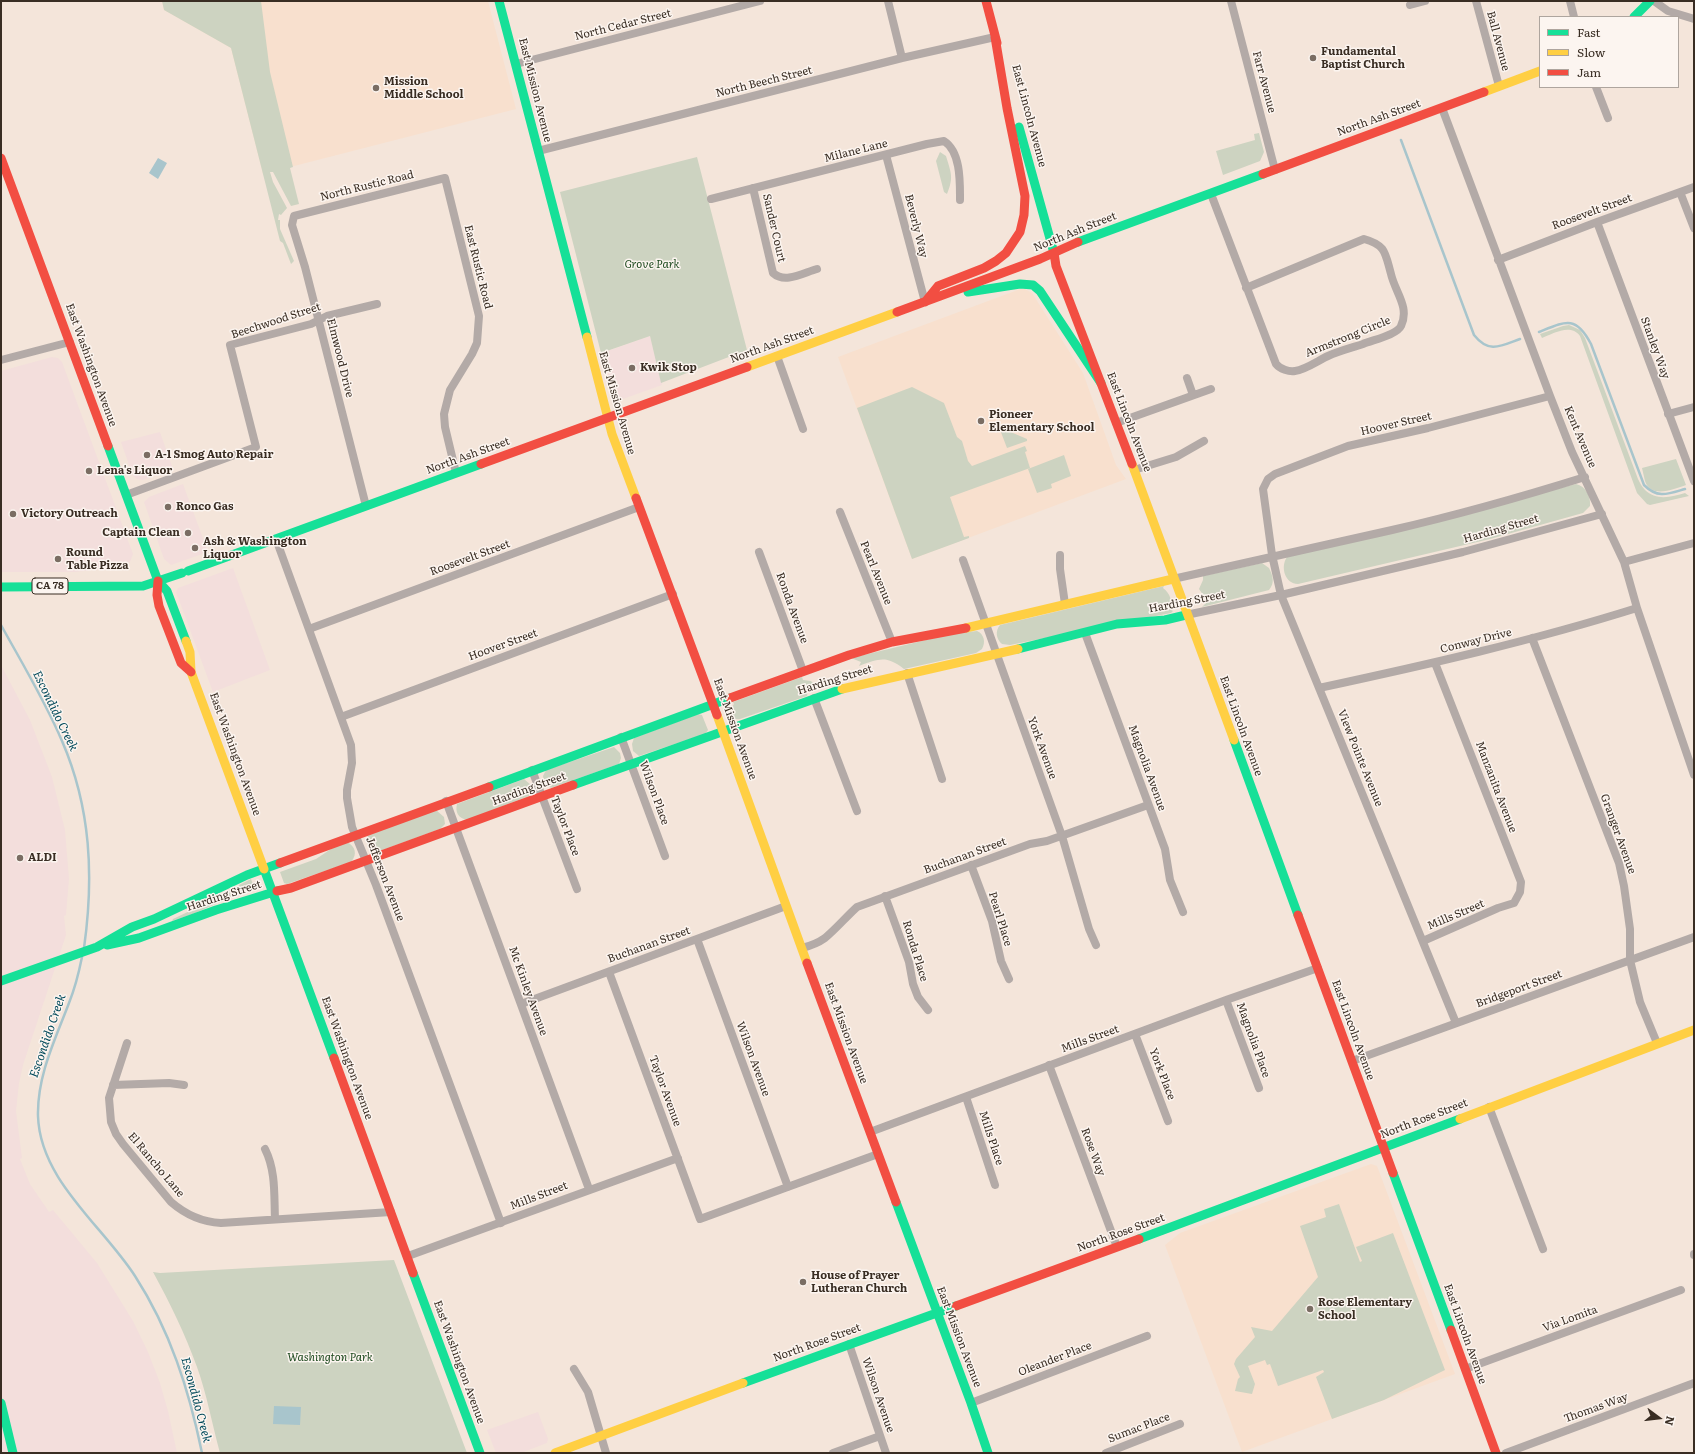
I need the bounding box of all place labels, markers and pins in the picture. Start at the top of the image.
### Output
place label: Fundamental Baptist Church [1321,45,1405,71]
marker: Fundamental Baptist Church [1308,53,1318,63]
place label: Mission Middle School [384,75,463,101]
marker: Mission Middle School [371,83,381,93]
place label: Kwik Stop [640,361,697,375]
marker: Kwik Stop [627,363,637,373]
place label: Pioneer Elementary School [989,408,1094,434]
marker: Pioneer Elementary School [976,416,986,426]
place label: A-1 Smog Auto Repair [155,448,273,462]
marker: A-1 Smog Auto Repair [142,450,152,460]
place label: Lena's Liquor [97,464,172,478]
marker: Lena's Liquor [84,466,94,476]
place label: Ronco Gas [176,500,234,514]
marker: Ronco Gas [163,502,173,512]
place label: Victory Outreach [21,507,118,521]
marker: Victory Outreach [8,509,18,519]
place label: Captain Clean [102,526,180,540]
marker: Captain Clean [183,528,193,538]
place label: Ash & Washington Liquor [203,535,307,561]
marker: Ash & Washington Liquor [190,543,200,553]
place label: Round Table Pizza [66,546,128,572]
marker: Round Table Pizza [53,554,63,564]
place label: ALDI [28,851,57,865]
marker: ALDI [15,853,25,863]
place label: House of Prayer Lutheran Church [811,1269,907,1295]
marker: House of Prayer Lutheran Church [798,1277,808,1287]
place label: Rose Elementary School [1318,1296,1412,1322]
marker: Rose Elementary School [1305,1304,1315,1314]

